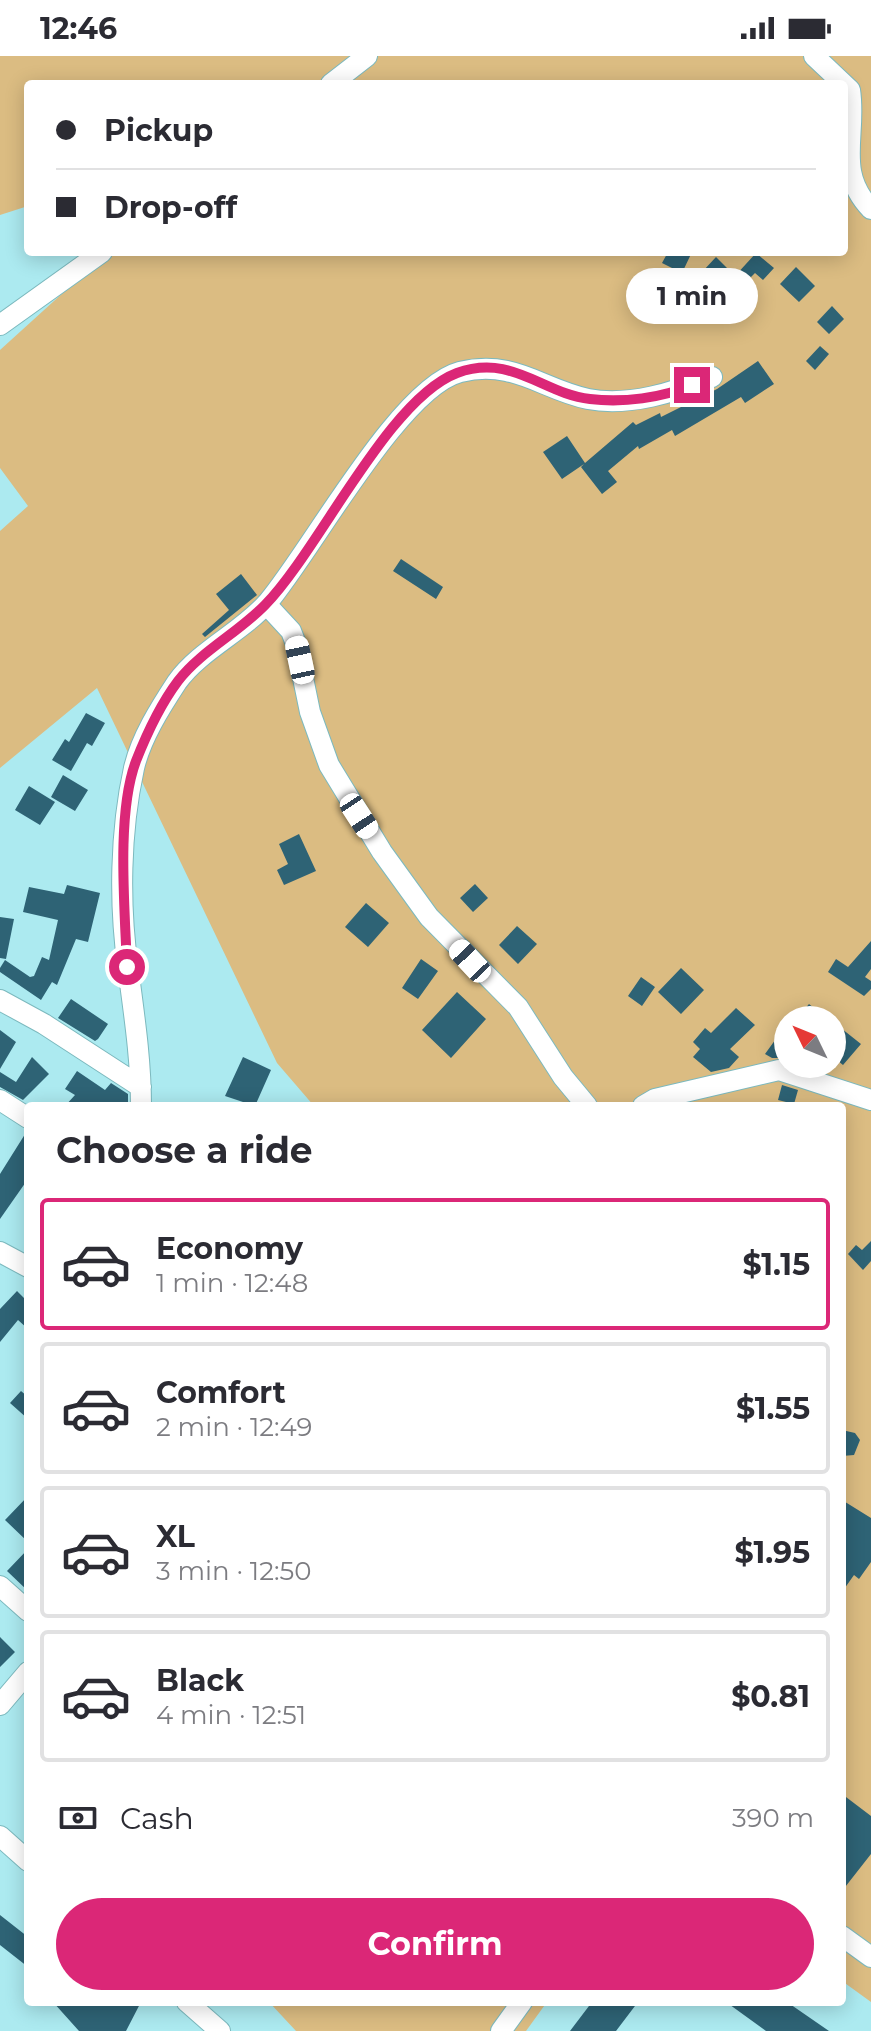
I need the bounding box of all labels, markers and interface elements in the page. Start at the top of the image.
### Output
text: 12:46 [40,10,117,47]
text: Pickup [104,112,213,149]
text: Drop-off [104,189,237,226]
callout: 1 min [626,269,758,325]
text: 1 min [657,280,727,312]
route end [674,367,710,403]
car [283,634,317,686]
car [336,789,382,843]
car [445,935,495,987]
route start [109,949,145,985]
north arrow [774,1006,846,1078]
map controls [774,1006,846,1078]
text: Choose a ride [56,1128,313,1172]
icon: car [60,1228,132,1300]
text: Economy [156,1230,303,1267]
text: $1.15 [742,1246,810,1283]
text: 1 min · 12:48 [156,1267,308,1299]
icon: car [60,1372,132,1444]
text: Comfort [156,1374,286,1411]
text: $1.55 [736,1390,810,1427]
text: 2 min · 12:49 [156,1411,312,1443]
icon: car [60,1516,132,1588]
text: XL [156,1518,195,1555]
text: $1.95 [735,1534,810,1571]
text: 3 min · 12:50 [156,1555,311,1587]
icon: car [60,1660,132,1732]
text: Black [156,1662,244,1699]
text: $0.81 [731,1678,810,1715]
text: 4 min · 12:51 [156,1699,306,1731]
icon: cash [56,1796,100,1840]
text: Cash [120,1800,194,1837]
text: 390 m [732,1802,814,1834]
button: Confirm [56,1898,814,1990]

